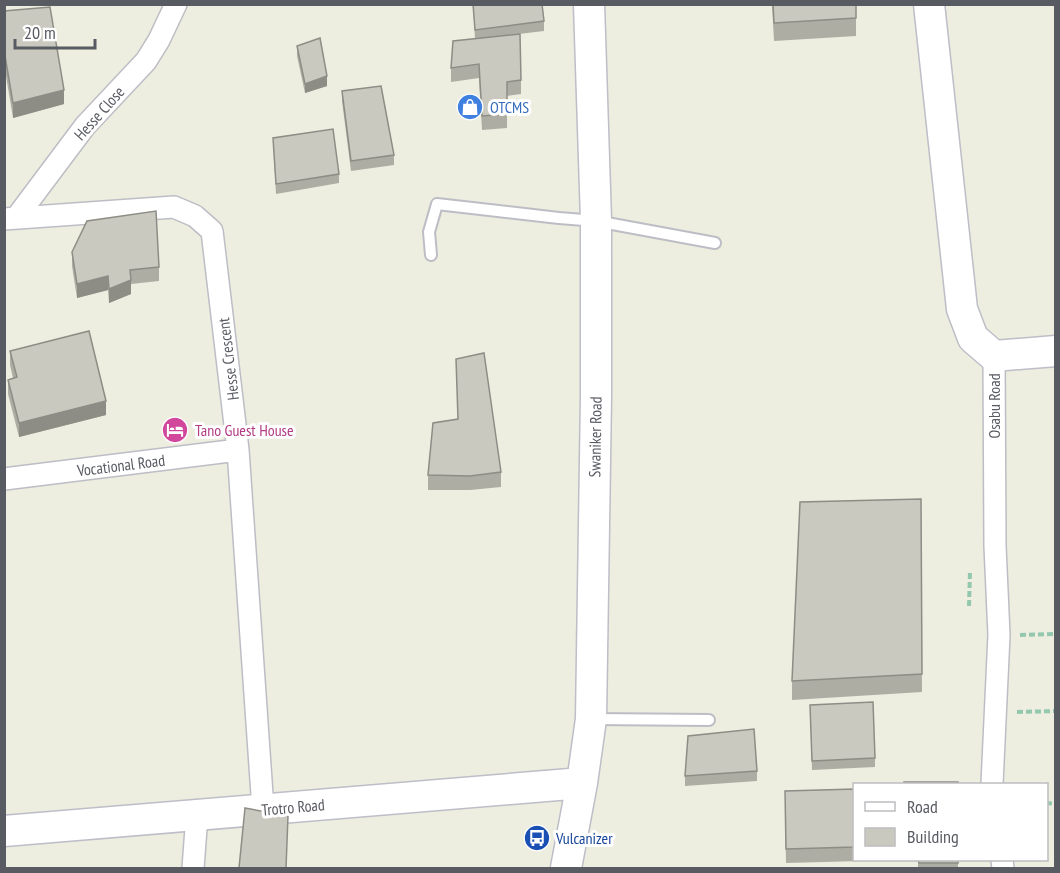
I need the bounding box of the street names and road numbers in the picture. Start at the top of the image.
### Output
street label: Hesse Close [69,82,129,144]
street label: Hesse Crescent [213,316,243,401]
street label: Osabu Road [984,373,1004,439]
street label: Swaniker Road [584,396,606,478]
street label: Vocational Road [75,450,166,480]
street label: Trotro Road [261,794,326,820]

